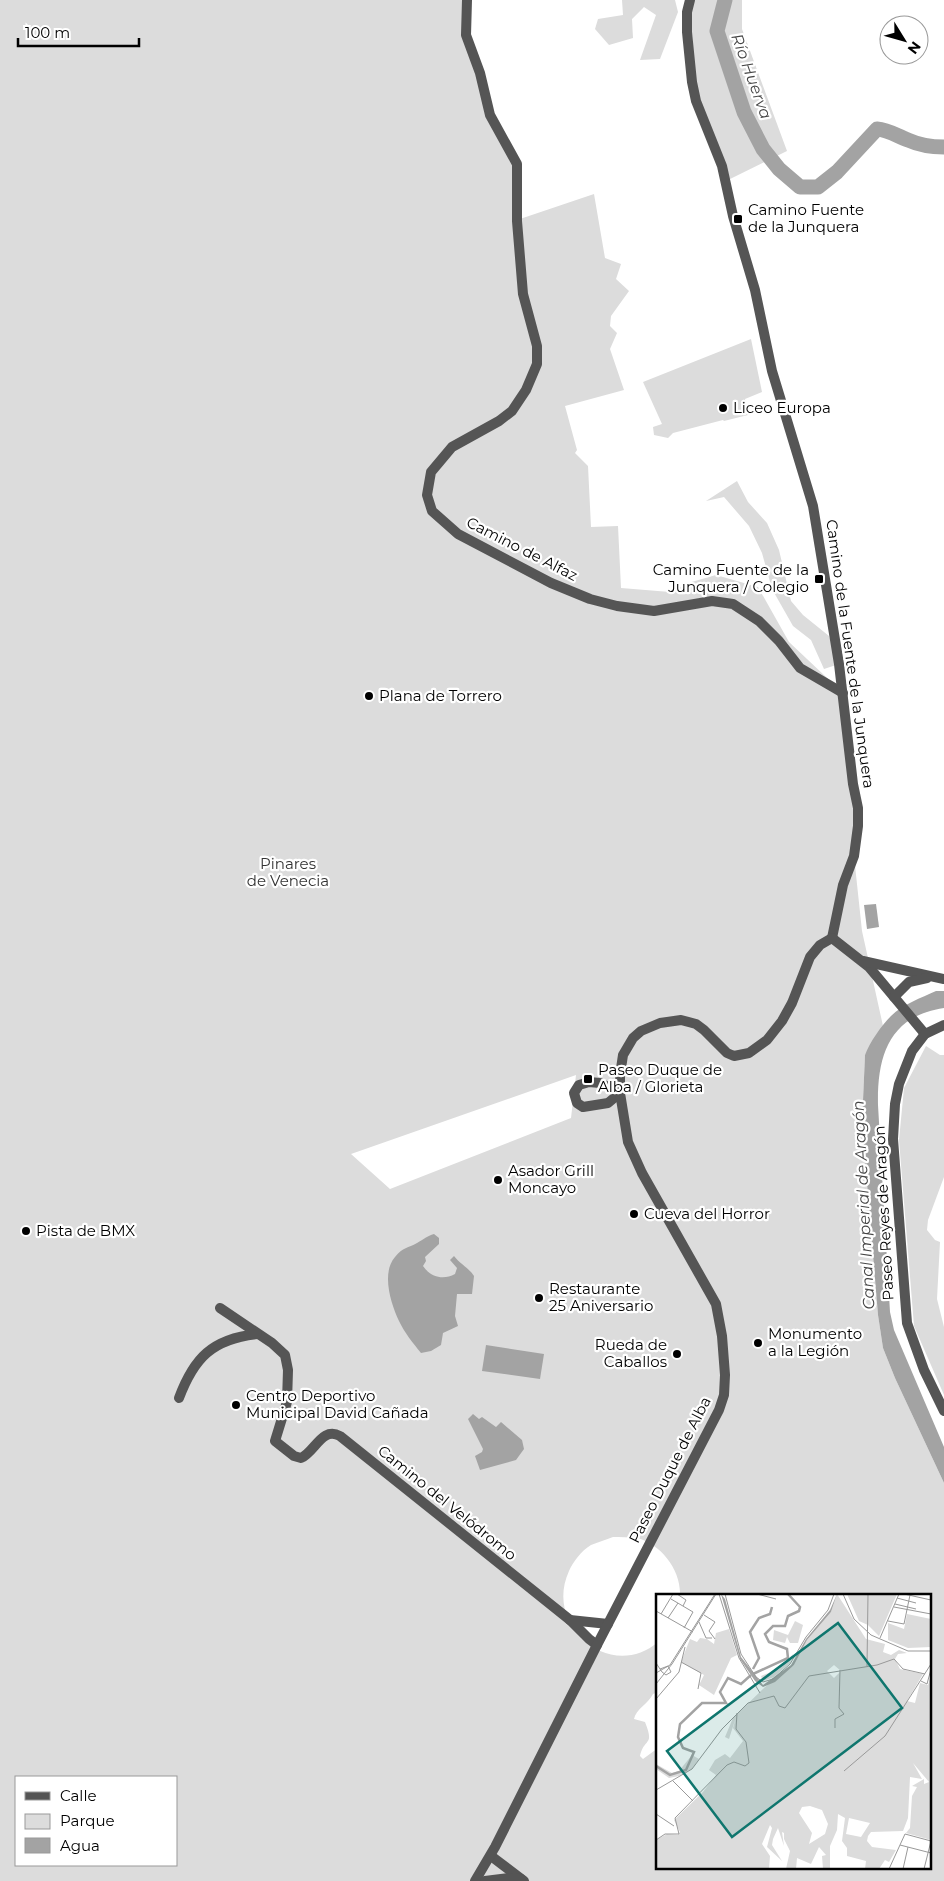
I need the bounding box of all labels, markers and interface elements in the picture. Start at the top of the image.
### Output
scale bar [18,15,139,47]
north arrow [879,15,929,65]
text: 100 m [25,23,70,42]
water label: Río Huerva [727,31,776,122]
text: N [904,38,925,58]
place label: Camino Fuente de la Junquera [748,200,864,236]
marker: Camino Fuente de la Junquera [732,213,744,225]
place label: Liceo Europa [733,398,831,417]
marker: Liceo Europa [717,402,729,414]
street label: Camino de Alfaz [463,512,581,585]
street label: Camino de la Fuente de la Junquera [822,518,879,790]
place label: Camino Fuente de la Junquera / Colegio [653,560,809,596]
marker: Camino Fuente de la Junquera / Colegio [813,573,825,585]
place label: Plana de Torrero [379,686,502,705]
marker: Plana de Torrero [363,690,375,702]
park label: Pinares de Venecia [247,854,329,890]
place label: Paseo Duque de Alba / Glorieta [598,1060,722,1096]
marker: Paseo Duque de Alba / Glorieta [582,1073,594,1085]
water label: Canal Imperial de Aragón [849,1100,878,1310]
street label: Paseo Reyes de Aragón [869,1125,898,1301]
place label: Asador Grill Moncayo [508,1161,594,1197]
marker: Asador Grill Moncayo [492,1174,504,1186]
place label: Cueva del Horror [644,1204,770,1223]
marker: Cueva del Horror [628,1208,640,1220]
place label: Pista de BMX [36,1221,135,1240]
marker: Pista de BMX [20,1225,32,1237]
place label: Restaurante 25 Aniversario [549,1279,653,1315]
marker: Restaurante 25 Aniversario [533,1292,545,1304]
place label: Monumento a la Legión [768,1324,862,1360]
place label: Rueda de Caballos [595,1335,667,1371]
marker: Monumento a la Legión [752,1337,764,1349]
marker: Rueda de Caballos [671,1348,683,1360]
place label: Centro Deportivo Municipal David Cañada [246,1386,429,1422]
street label: Paseo Duque de Alba [624,1393,715,1546]
marker: Centro Deportivo Municipal David Cañada [230,1399,242,1411]
street label: Camino del Velódromo [374,1441,520,1564]
inset map [656,1594,932,1868]
legend [15,1776,178,1866]
text: Calle [60,1786,97,1805]
text: Parque [60,1811,115,1830]
text: Agua [60,1836,100,1855]

